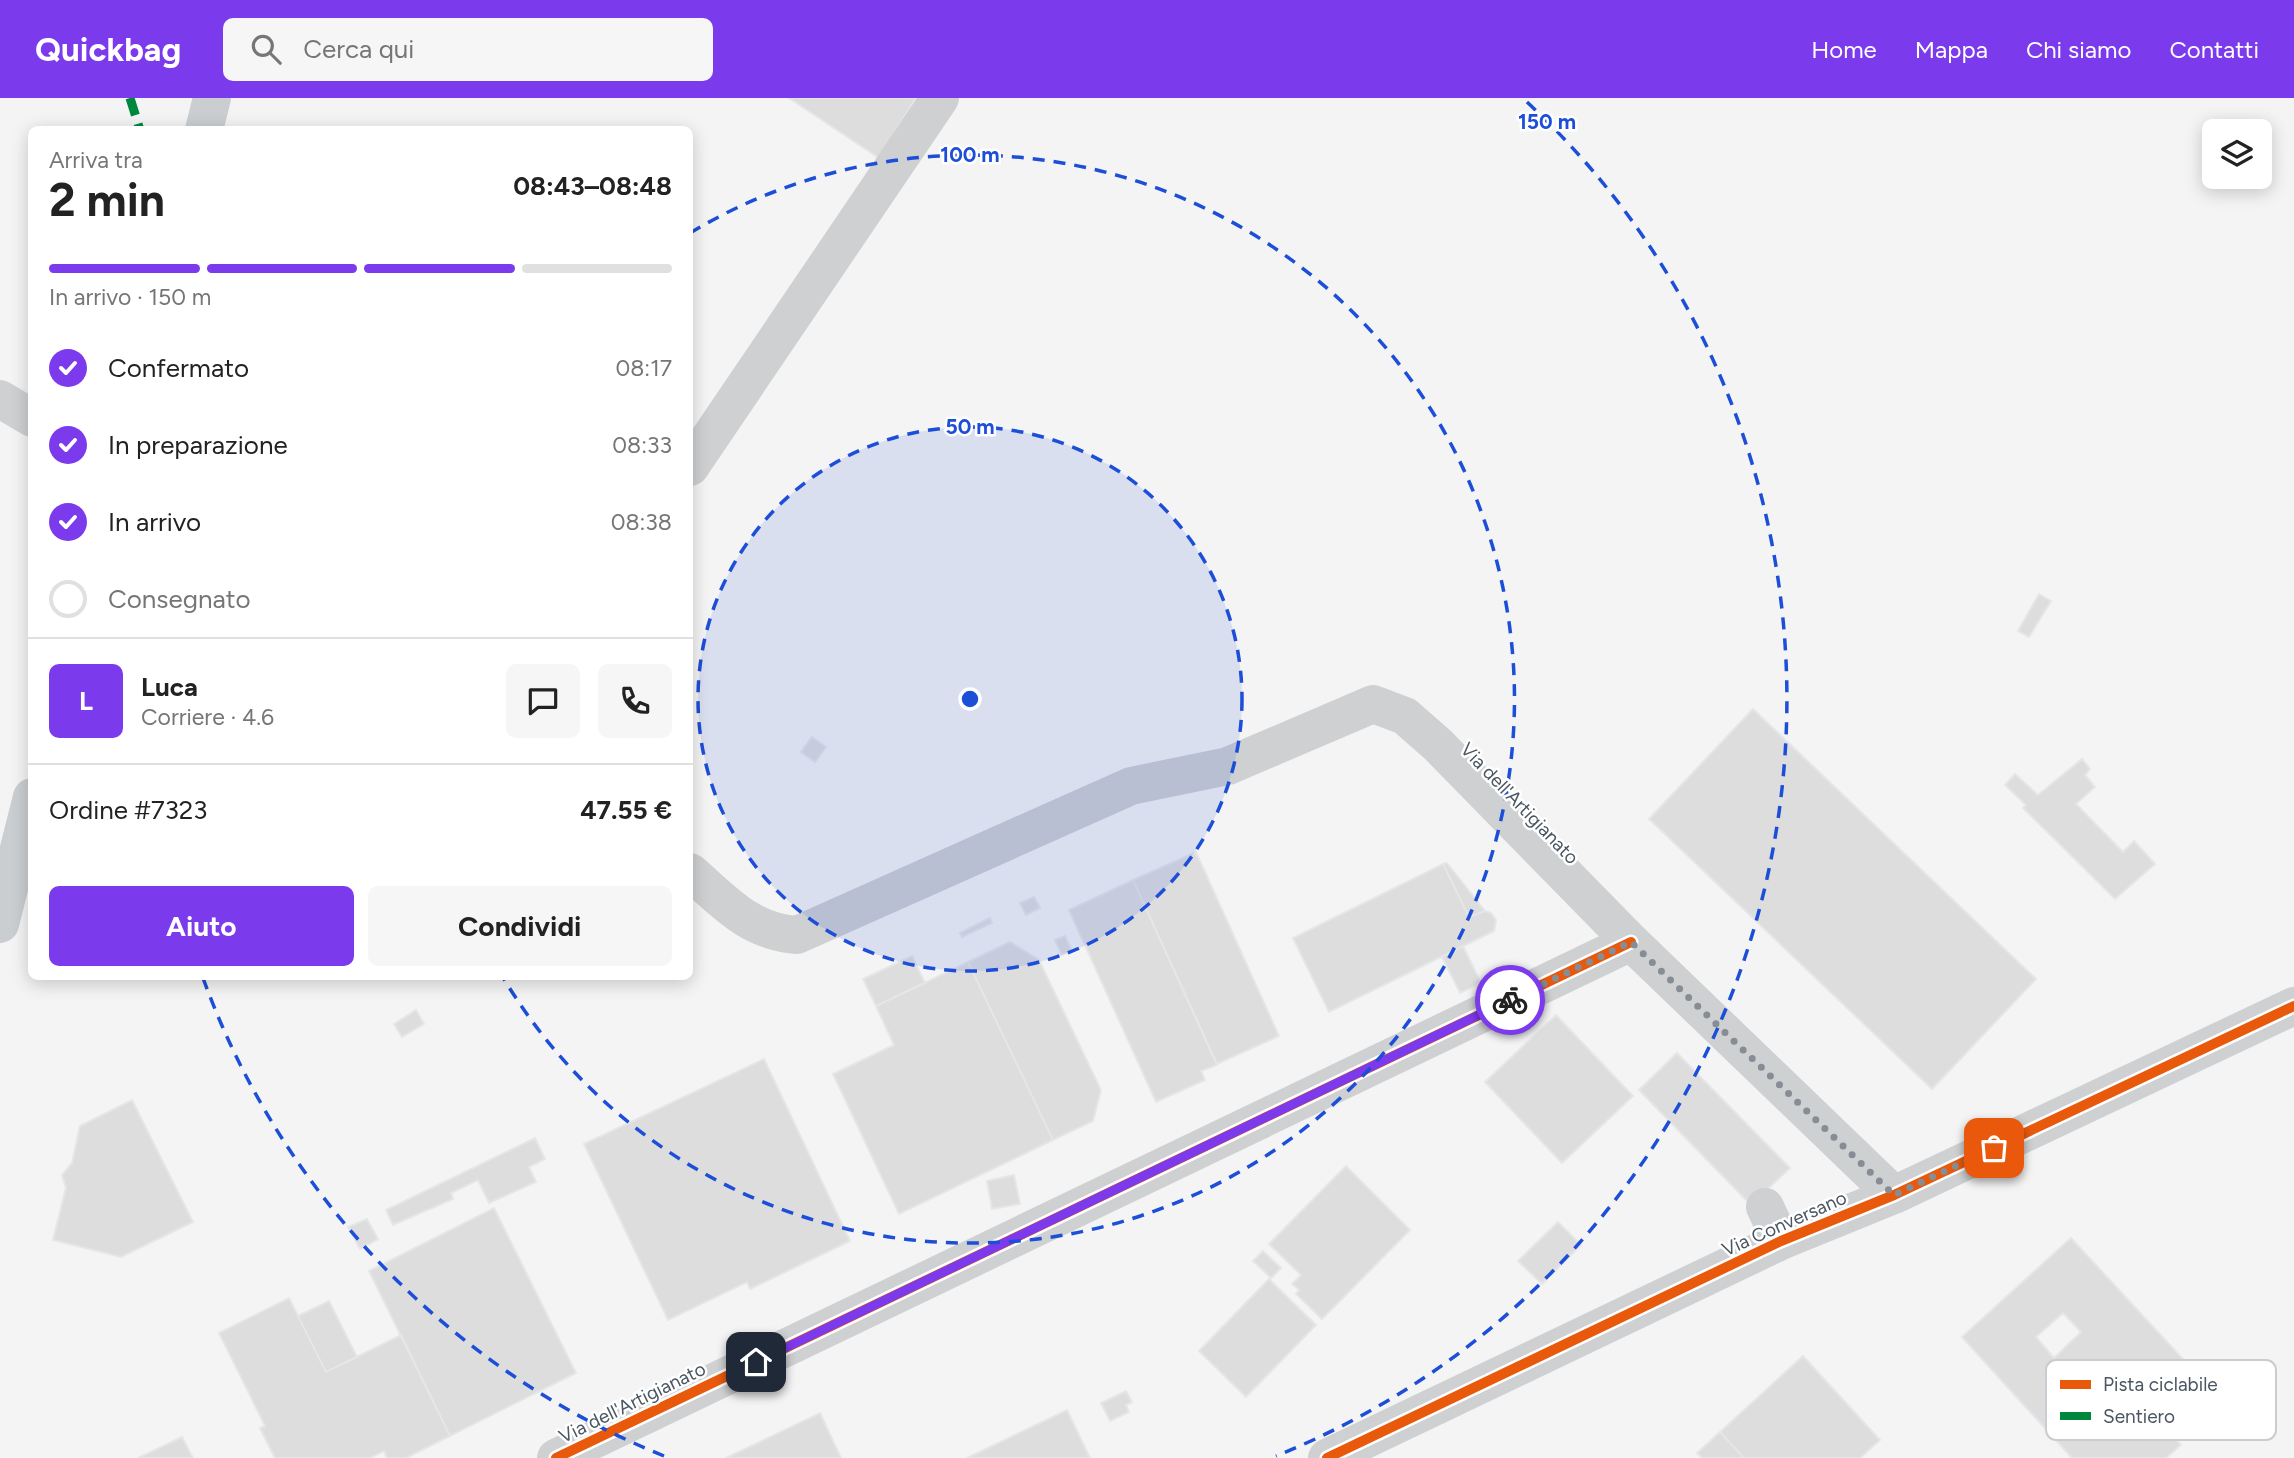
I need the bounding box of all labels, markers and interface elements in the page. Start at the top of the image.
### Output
search box [223,18,713,81]
text: Quickbag [35,30,181,69]
icon: search [247,30,285,68]
text: Cerca qui [303,33,414,65]
text: Home [1811,35,1877,64]
text: Mappa [1915,35,1988,64]
text: Chi siamo [2026,35,2131,64]
text: Contatti [2169,35,2259,64]
text: 150 m [1518,109,1576,134]
map controls [2202,119,2272,189]
button: layers [2202,119,2272,189]
text: 100 m [940,142,1000,167]
text: Arriva tra [49,146,143,174]
text: 08:43–08:48 [513,170,672,202]
text: 2 min [49,172,165,228]
text: In arrivo · 150 m [49,283,211,311]
icon: check [49,349,87,387]
text: Confermato [108,352,249,384]
text: 08:17 [615,354,672,382]
text: 50 m [945,414,995,439]
icon: check [49,426,87,464]
text: In preparazione [108,429,288,461]
text: 08:33 [612,431,672,459]
icon: check [49,503,87,541]
text: In arrivo [108,506,201,538]
text: 08:38 [611,508,672,536]
text: Consegnato [108,583,251,615]
button: chat [506,664,580,738]
button: phone [598,664,672,738]
text: Luca [141,671,198,703]
text: L [79,685,93,717]
centre of rings [958,687,982,711]
text: Corriere · 4.6 [141,703,274,731]
street label: Via dell'Artigianato [1456,738,1584,869]
text: Ordine #7323 [49,794,208,826]
text: 47.55 € [580,794,672,826]
button: Aiuto [49,886,354,966]
button: Condividi [368,886,672,966]
courier [1475,965,1545,1035]
icon: bike [1491,981,1529,1019]
pin [1964,1118,2024,1178]
icon: bag [1975,1129,2013,1167]
street label: Via Conversano [1718,1186,1850,1261]
pin [726,1332,786,1392]
icon: home [737,1343,775,1381]
street label: Via dell'Artigianato [555,1357,709,1448]
legend [2046,1360,2276,1440]
text: Pista ciclabile [2103,1373,2218,1396]
text: Sentiero [2103,1405,2175,1428]

